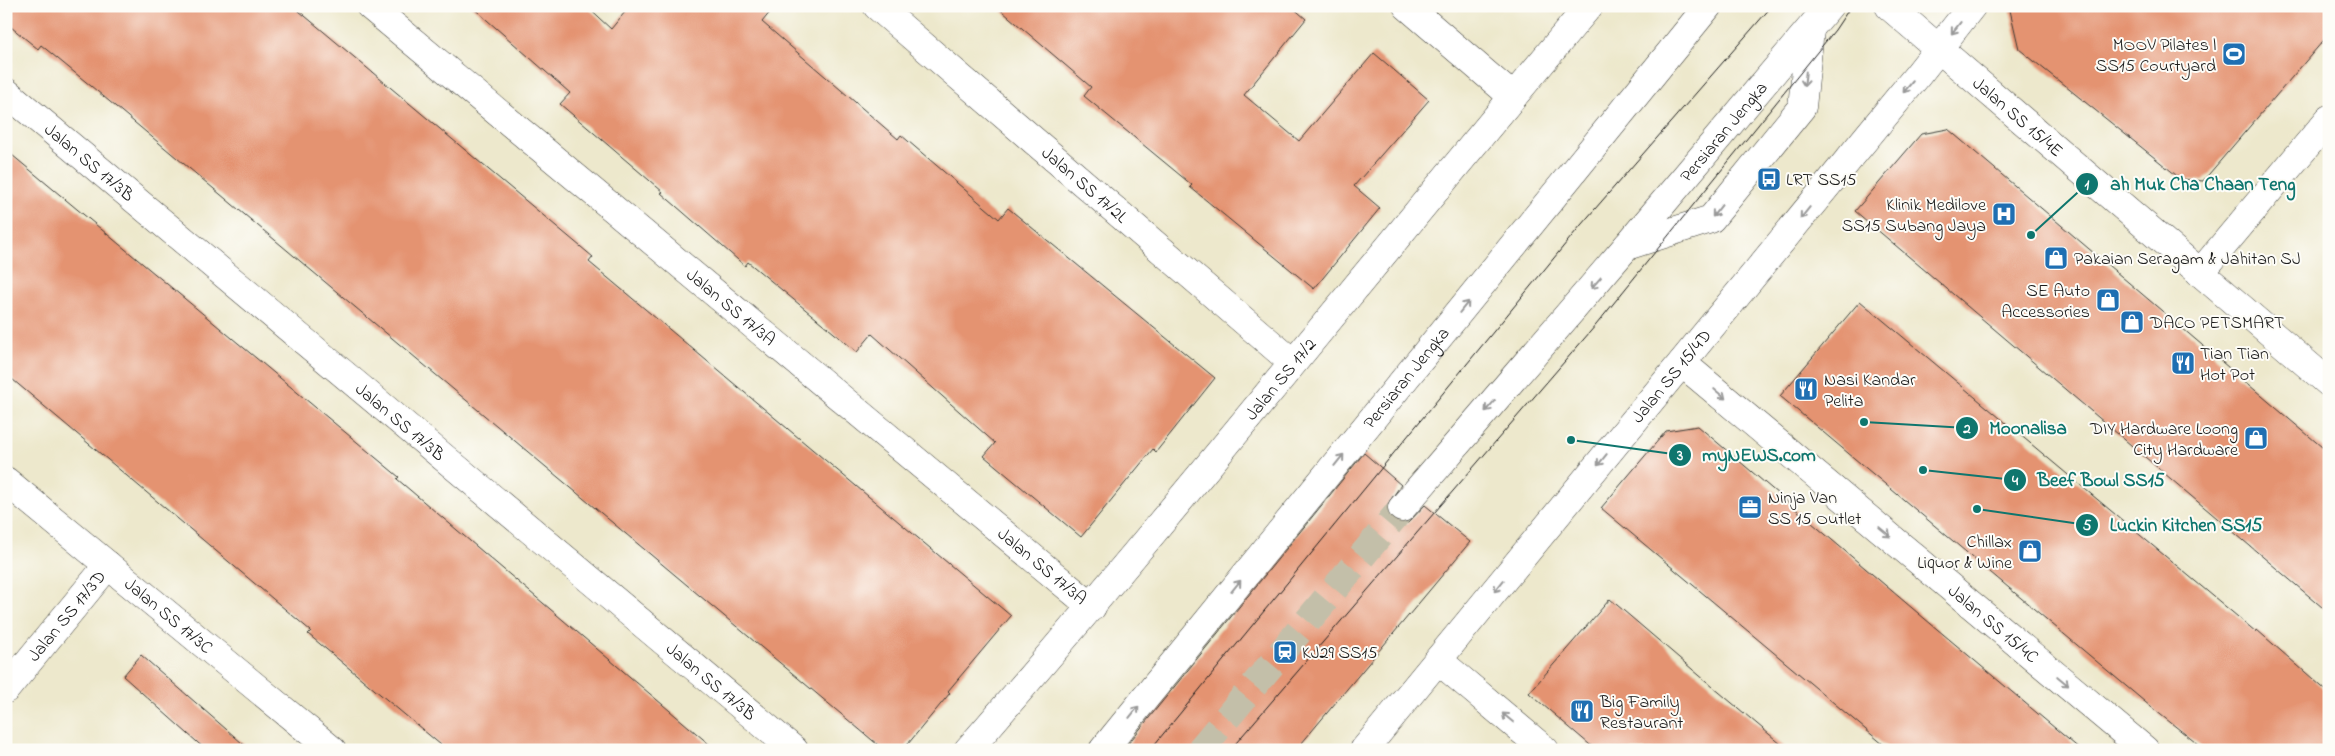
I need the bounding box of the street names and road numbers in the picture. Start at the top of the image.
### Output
street label: Jalan SS 15/4E [1966,72,2068,165]
street label: Persiaran Jengka [1675,77,1775,189]
street label: Jalan SS 17/3B [38,118,139,209]
street label: Jalan SS 17/2L [1035,141,1133,231]
street label: Jalan SS 17/3A [680,263,780,353]
street label: Persiaran Jengka [1358,322,1457,435]
street label: Jalan SS 15/4D [1626,325,1719,430]
street label: Jalan SS 17/2 [1240,333,1324,427]
street label: Jalan SS 17/3B [348,378,450,468]
street label: Jalan SS 17/3A [991,522,1092,612]
street label: Jalan SS 17/3D [22,566,113,668]
street label: Jalan SS 17/3C [117,572,218,661]
street label: Jalan SS 15/4C [1941,579,2043,671]
street label: Jalan SS 17/3B [659,637,761,728]

